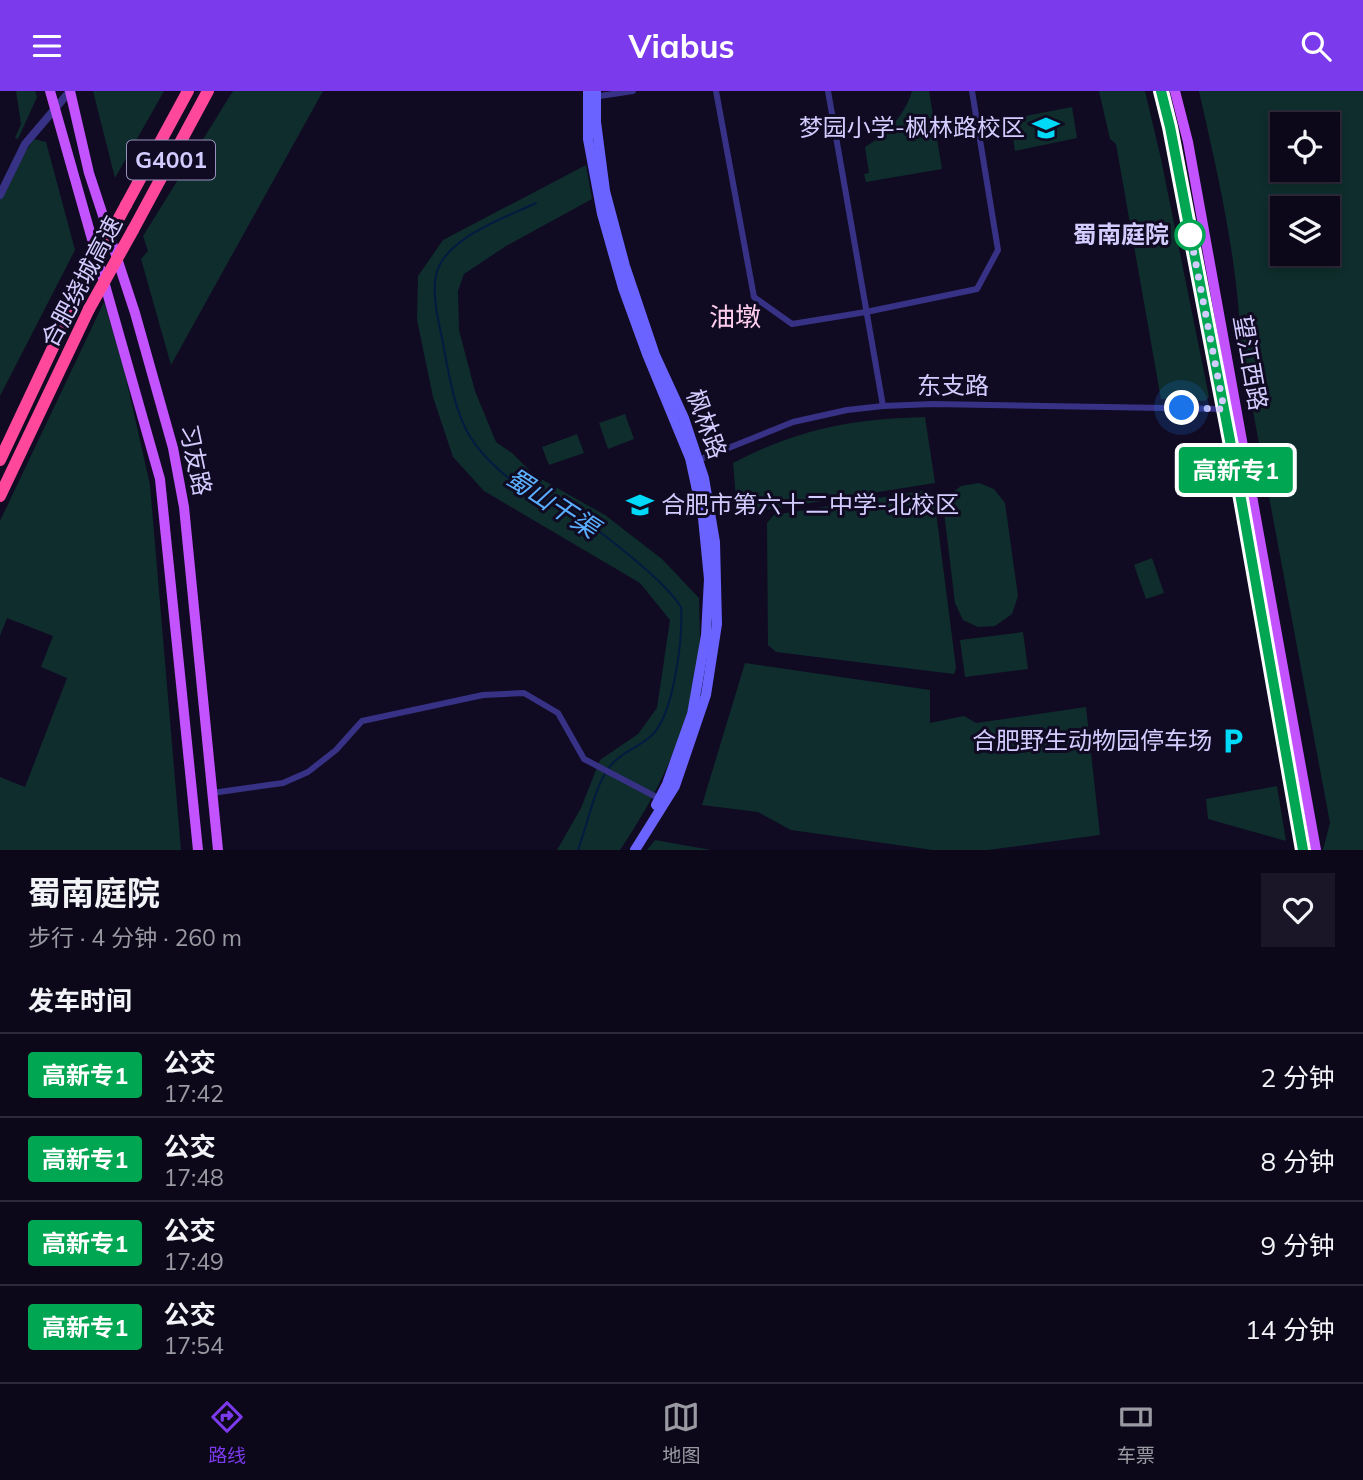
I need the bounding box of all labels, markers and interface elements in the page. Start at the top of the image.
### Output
text: Viabus [628,26,735,66]
icon: menu [28,27,66,65]
icon: search [1297,27,1335,65]
place label: 梦园小学-枫林路校区 [799,112,1025,142]
map controls [1270,112,1340,266]
button: locate [1270,112,1340,182]
school or university icon: 梦园小学-枫林路校区 [1031,113,1061,143]
road number: G4001 [127,141,215,179]
button: layers [1270,196,1340,266]
street label: 合肥绕城高速 [34,211,128,352]
place label: 蜀南庭院 [1073,219,1169,249]
marker: 蜀南庭院 [1175,220,1205,250]
district label: 油墩 [709,300,761,333]
street label: 望江西路 [1228,313,1274,413]
street label: 东支路 [917,370,989,400]
street label: 枫林路 [681,385,733,463]
your location [1164,390,1199,425]
street label: 习友路 [174,421,218,498]
line badge: 高新专1 [1187,447,1285,493]
text: 高新专1 [1193,455,1279,485]
water label: 蜀山干渠 [500,460,608,547]
place label: 合肥市第六十二中学-北校区 [661,489,959,519]
school or university icon: 合肥市第六十二中学-北校区 [625,490,655,520]
place label: 合肥野生动物园停车场 [972,725,1212,755]
parking icon: 合肥野生动物园停车场 [1218,726,1248,756]
text: 蜀南庭院 [28,872,160,913]
button: heart [1261,873,1335,947]
text: 步行 · 4 分钟 · 260 m [28,923,242,952]
text: 发车时间 [28,984,132,1017]
text: 公交 [163,1046,215,1079]
text: 高新专1 [42,1060,128,1090]
text: 2 分钟 [1261,1061,1335,1094]
text: 17:42 [163,1079,224,1108]
text: 公交 [163,1130,215,1163]
text: 高新专1 [42,1144,128,1174]
text: 8 分钟 [1261,1145,1335,1178]
text: 17:48 [163,1163,224,1192]
text: 公交 [163,1214,215,1247]
text: 高新专1 [42,1228,128,1258]
text: 9 分钟 [1261,1229,1335,1262]
text: 17:49 [163,1247,224,1276]
text: 公交 [163,1298,215,1331]
text: 高新专1 [42,1312,128,1342]
text: 14 分钟 [1245,1313,1335,1346]
text: 17:54 [163,1331,224,1360]
tab: 路线 [208,1398,246,1467]
tab: 地图 [662,1398,701,1467]
tab: 车票 [1117,1398,1155,1467]

